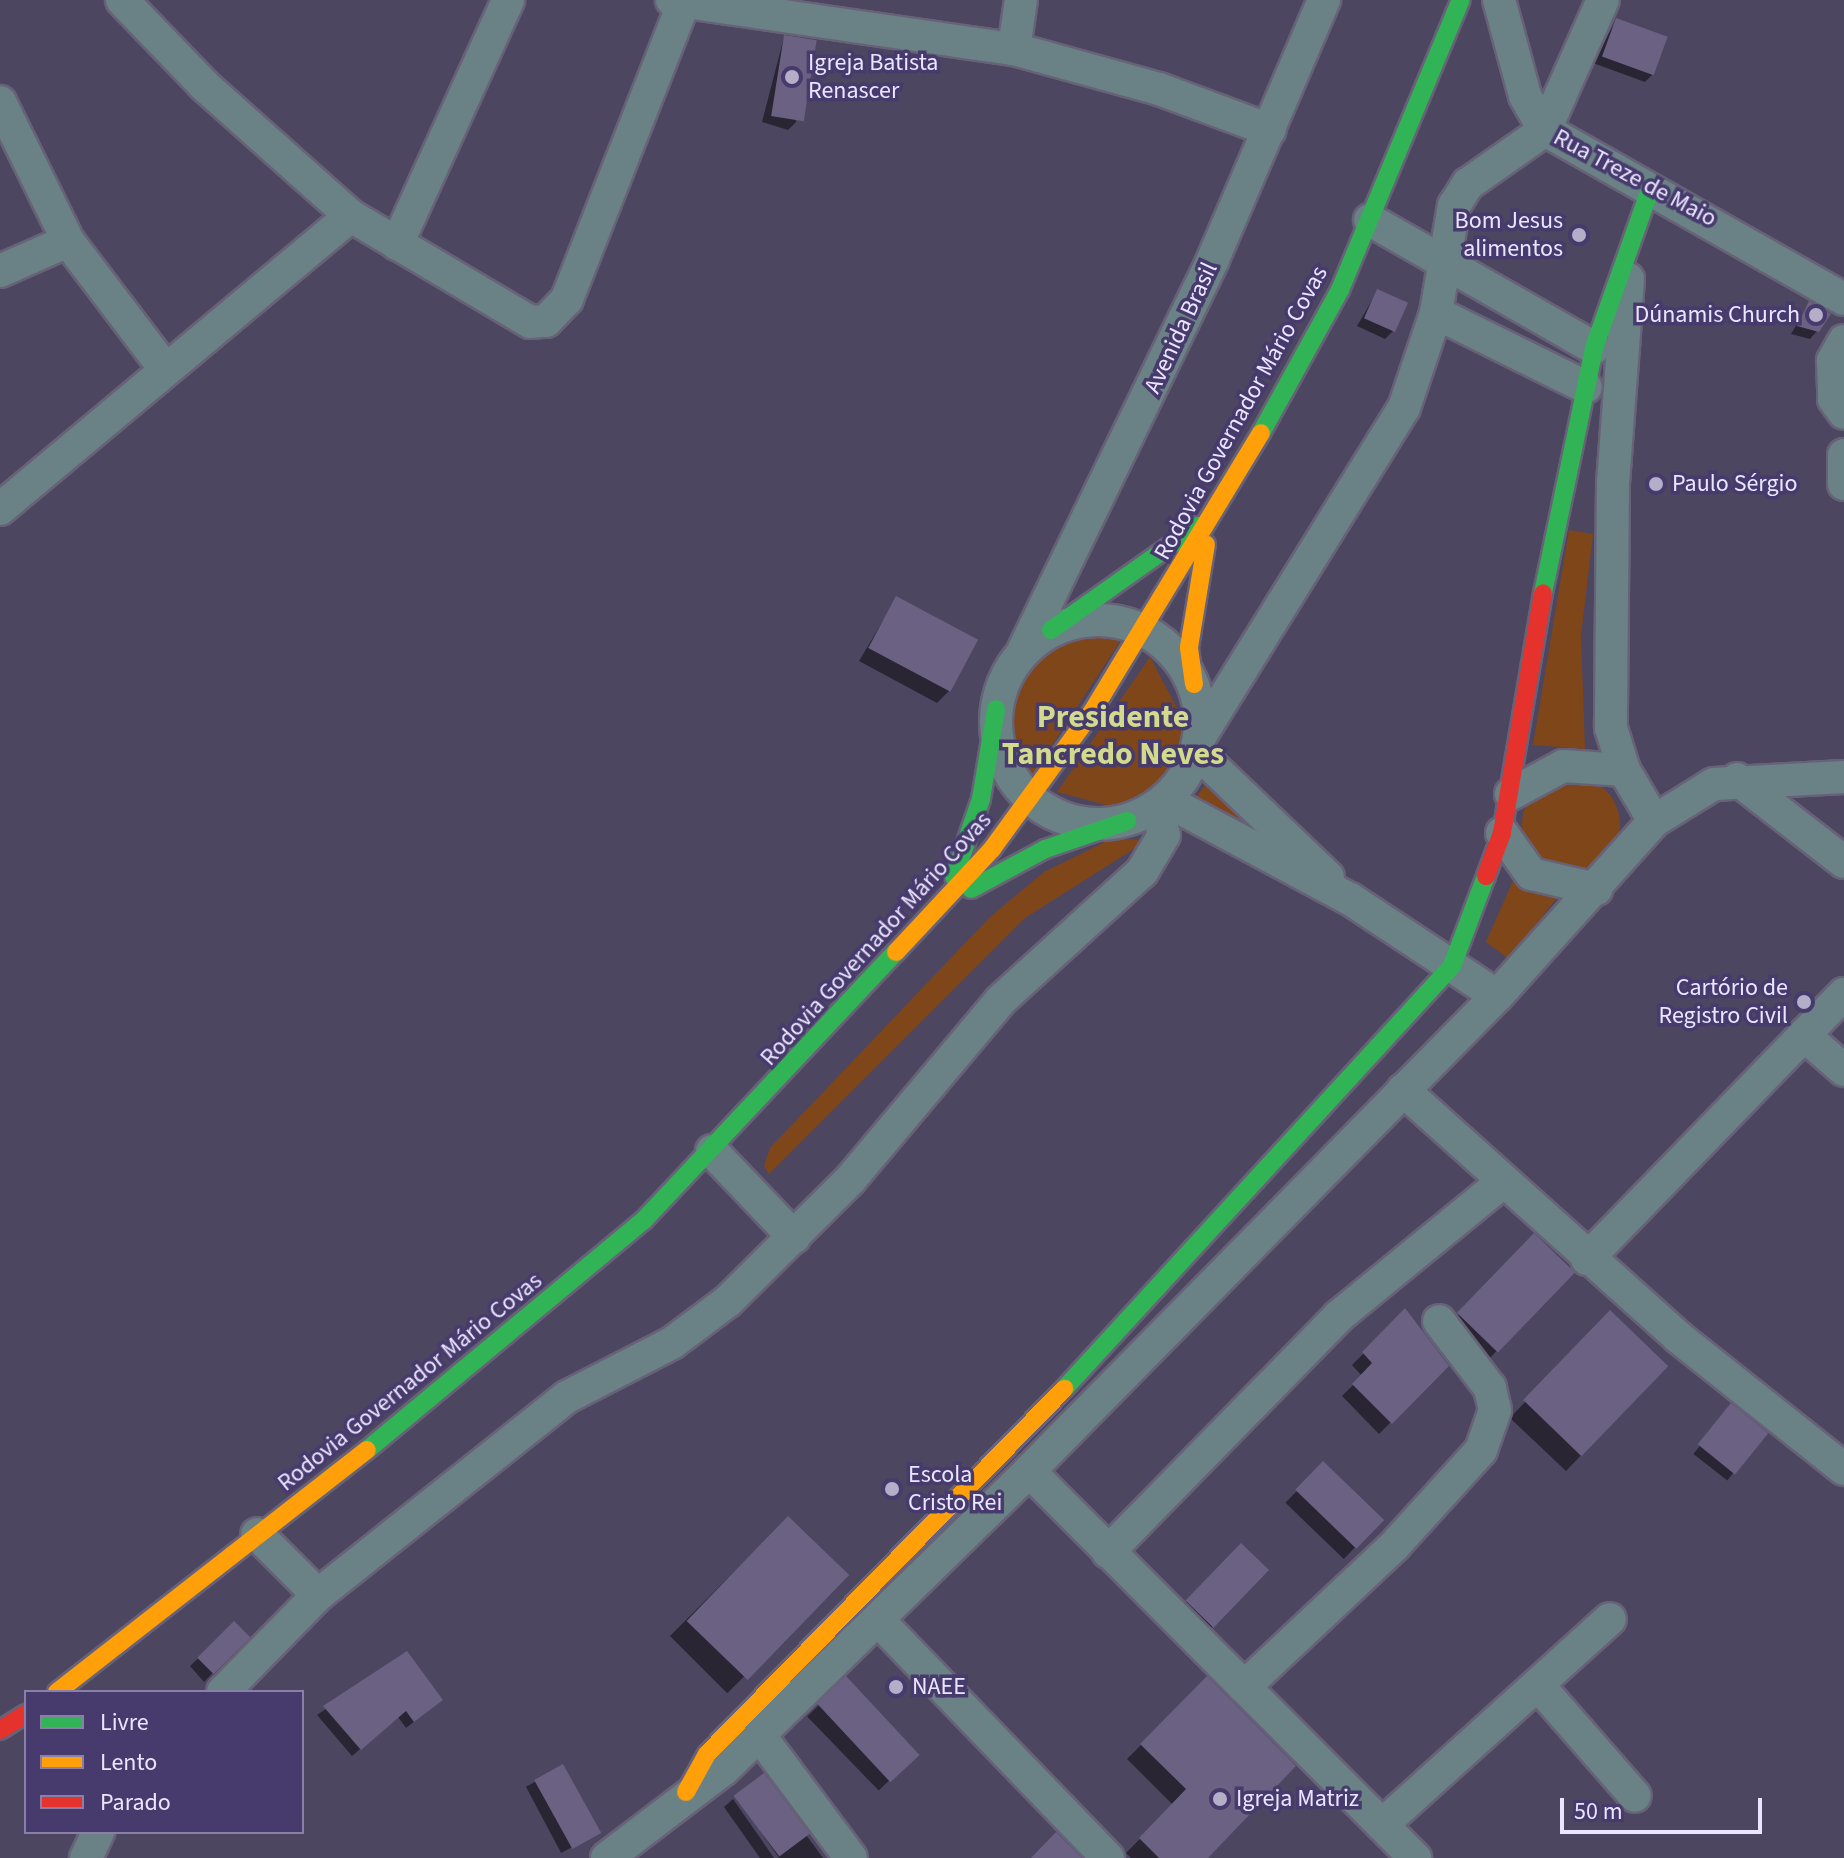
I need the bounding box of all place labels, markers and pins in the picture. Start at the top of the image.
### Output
place label: Igreja Batista Renascer [808,49,938,105]
marker: Igreja Batista Renascer [783,68,801,86]
place label: Bom Jesus alimentos [1455,207,1563,263]
marker: Bom Jesus alimentos [1570,226,1588,244]
place label: Dúnamis Church [1634,301,1800,329]
marker: Dúnamis Church [1807,306,1825,324]
place label: Paulo Sérgio [1672,470,1797,498]
marker: Paulo Sérgio [1647,475,1665,493]
place label: Cartório de Registro Civil [1658,974,1788,1030]
marker: Cartório de Registro Civil [1795,993,1813,1011]
place label: Escola Cristo Rei [908,1461,1002,1517]
marker: Escola Cristo Rei [883,1480,901,1498]
place label: NAEE [912,1673,966,1701]
marker: NAEE [887,1678,905,1696]
place label: Igreja Matriz [1236,1785,1359,1813]
marker: Igreja Matriz [1211,1790,1229,1808]

